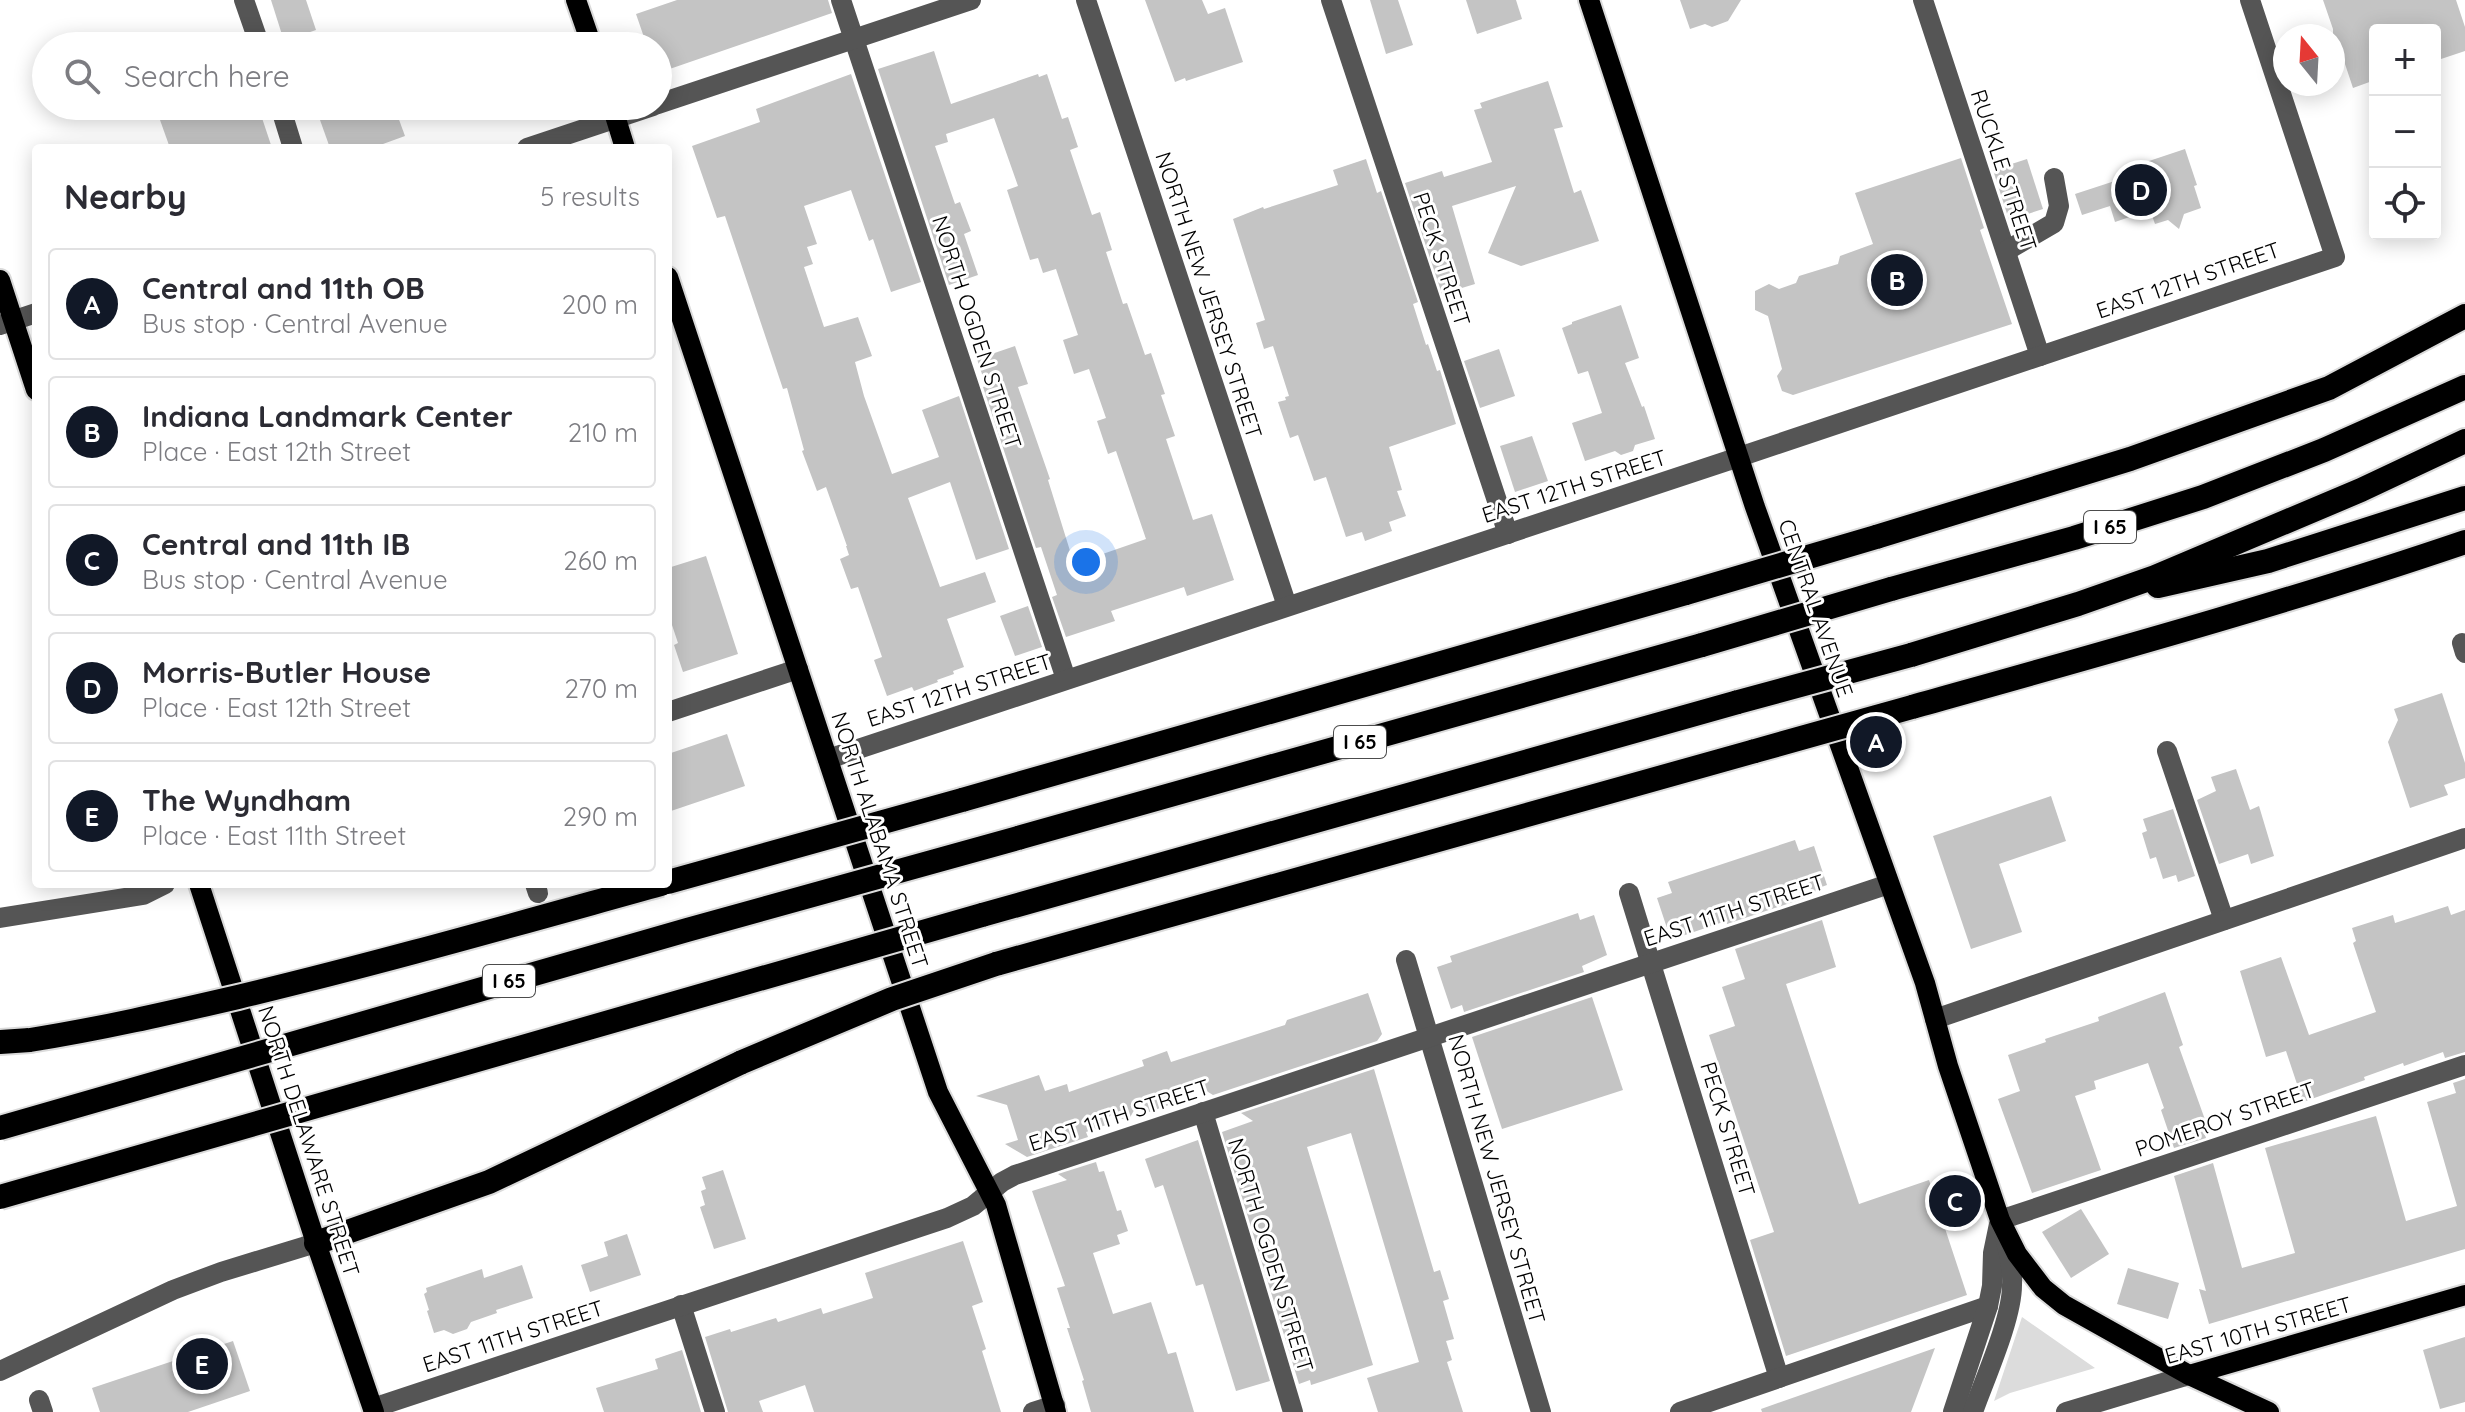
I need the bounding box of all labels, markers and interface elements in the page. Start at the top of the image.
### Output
north arrow [2273,24,2345,96]
map controls [2369,24,2441,240]
button: + [2369,24,2441,96]
search box [32,32,672,120]
icon: search [60,54,104,98]
text: Search here [124,57,290,95]
street label: RUCKLE STREET [1965,86,2043,254]
button: − [2369,96,2441,168]
street label: NORTH NEW JERSEY STREET [1149,148,1269,442]
pin: D [2115,160,2167,220]
button: locate [2369,168,2441,240]
text: Nearby [64,175,187,218]
text: 5 results [540,180,640,213]
street label: PECK STREET [1407,188,1477,330]
street label: NORTH OGDEN STREET [926,212,1028,452]
street label: EAST 12TH STREET [2092,235,2284,325]
pin: B [1871,250,1923,310]
text: Central and 11th OB [142,269,425,307]
text: A [84,288,100,321]
text: 200 m [562,288,638,321]
text: Bus stop · Central Avenue [142,307,448,340]
text: Indiana Landmark Center [142,397,513,435]
text: B [83,416,101,449]
text: 210 m [568,416,638,449]
text: Place · East 12th Street [142,435,411,468]
street label: EAST 12TH STREET [1478,443,1670,529]
road number: I 65 [2084,511,2136,543]
street label: CENTRAL AVENUE [1772,515,1860,701]
text: Central and 11th IB [142,525,410,563]
your location [1066,542,1106,582]
text: C [84,544,100,577]
text: 260 m [563,544,638,577]
text: Bus stop · Central Avenue [142,563,448,596]
street label: EAST 12TH STREET [863,647,1055,733]
text: Morris-Butler House [142,653,431,691]
text: D [83,672,101,705]
text: 270 m [564,672,638,705]
text: Place · East 12th Street [142,691,411,724]
street label: NORTH ALABAMA STREET [825,708,935,972]
pin: A [1850,712,1902,772]
road number: I 65 [1334,726,1386,758]
text: The Wyndham [142,781,351,819]
text: E [85,800,99,833]
text: 290 m [563,800,638,833]
text: Place · East 11th Street [142,819,406,852]
street label: EAST 11TH STREET [1640,868,1828,952]
road number: I 65 [483,965,535,997]
street label: NORTH DELAWARE STREET [252,1002,366,1280]
street label: NORTH NEW JERSEY STREET [1442,1031,1552,1327]
street label: PECK STREET [1694,1058,1762,1200]
street label: EAST 11TH STREET [1025,1073,1213,1157]
street label: POMEROY STREET [2131,1075,2319,1163]
street label: NORTH OGDEN STREET [1222,1134,1320,1376]
pin: C [1929,1171,1981,1231]
street label: EAST 10TH STREET [2161,1290,2355,1370]
street label: EAST 11TH STREET [419,1294,607,1378]
pin: E [176,1334,228,1394]

